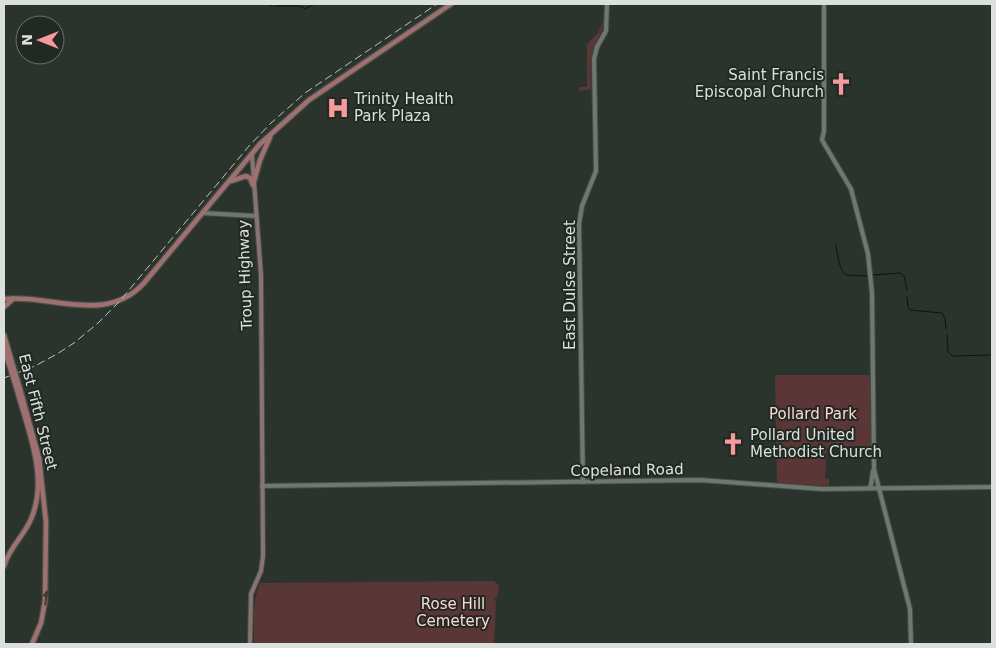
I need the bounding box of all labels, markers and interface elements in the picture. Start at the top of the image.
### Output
north arrow [15,15,65,65]
text: N [19,34,35,46]
place label: Saint Francis Episcopal Church [695,66,824,101]
church icon: Saint Francis Episcopal Church [828,71,854,97]
place label: Trinity Health Park Plaza [353,90,454,125]
hospital icon: Trinity Health Park Plaza [325,95,351,121]
street label: Troup Highway [234,219,256,332]
street label: East Dulse Street [561,220,579,350]
street label: East Fifth Street [15,352,61,472]
park label: Pollard Park [769,405,857,423]
place label: Pollard United Methodist Church [750,426,882,461]
church icon: Pollard United Methodist Church [720,431,746,457]
street label: Copeland Road [570,460,684,480]
one-way arrow [42,590,50,606]
park label: Rose Hill Cemetery [416,595,490,630]

